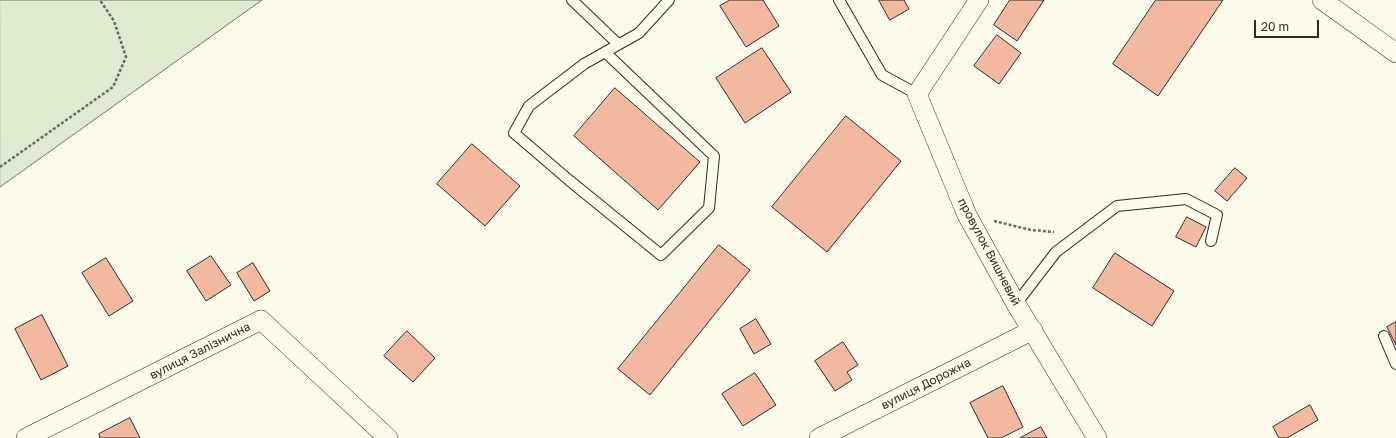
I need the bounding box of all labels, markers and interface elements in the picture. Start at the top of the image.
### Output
scale bar [1256,12,1321,38]
text: 20 m [1261,19,1289,34]
street label: провулок Вишневий [955,196,1023,308]
street label: вулиця Залізнична [147,319,253,383]
street label: вулиця Дорожна [879,355,973,413]

